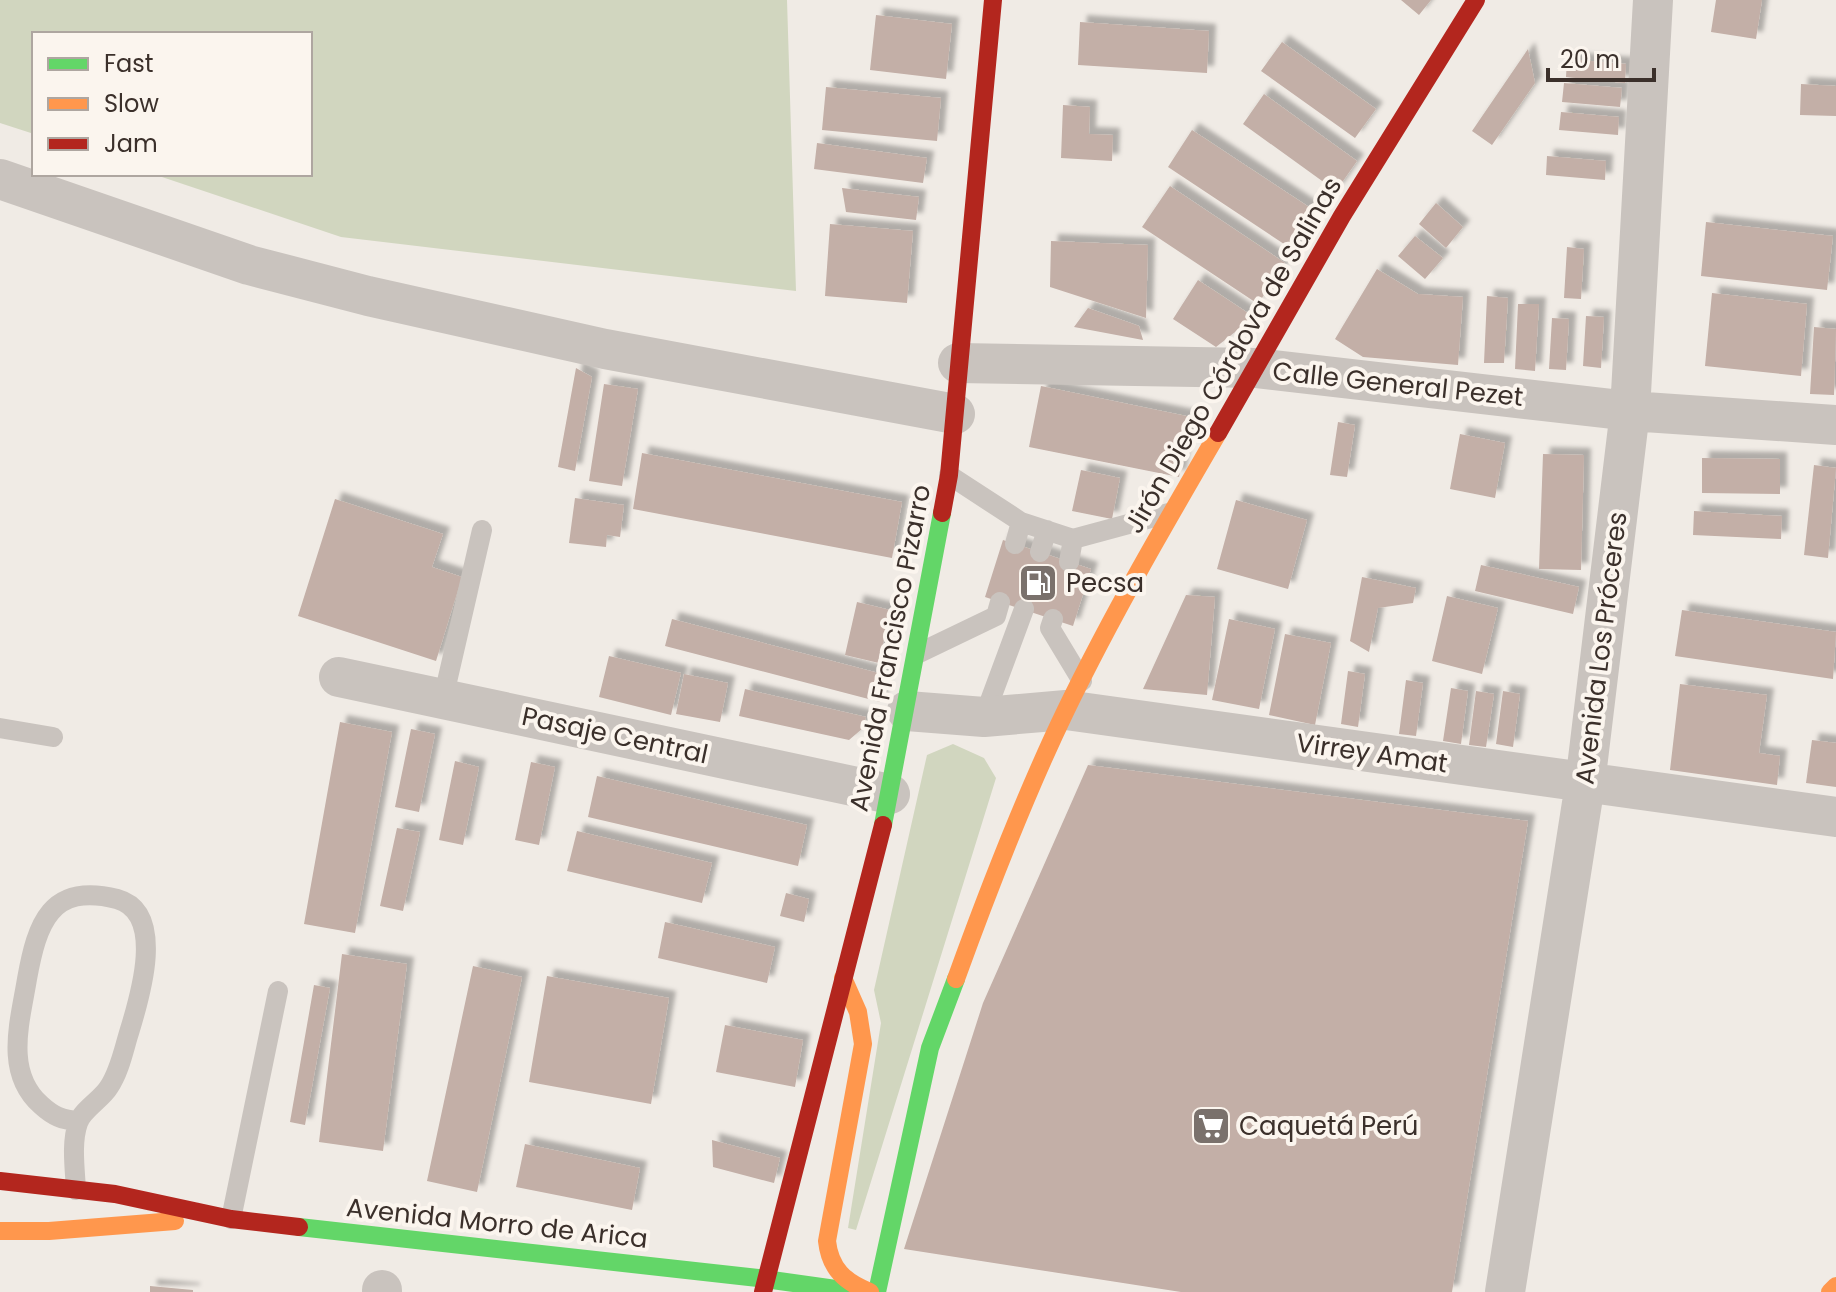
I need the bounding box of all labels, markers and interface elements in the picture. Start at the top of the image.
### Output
legend [32,32,312,176]
scale bar [1548,32,1654,82]
text: 20 m [1560,43,1620,76]
text: Fast [104,47,154,80]
text: Slow [104,87,159,120]
text: Jam [104,127,158,160]
street label: Jirón Diego Córdova de Salinas [1116,170,1350,540]
street label: Calle General Pezet [1271,353,1525,415]
street label: Avenida Francisco Pizarro [841,481,939,815]
street label: Avenida Los Próceres [1566,510,1636,786]
fuel station icon: Pecsa [1017,562,1059,604]
place label: Pecsa [1066,565,1144,601]
street label: Pasaje Central [519,698,711,772]
street label: Virrey Amat [1294,725,1450,781]
supermarket icon: Caquetá Perú [1190,1105,1232,1147]
place label: Caquetá Perú [1239,1108,1418,1144]
street label: Avenida Morro de Arica [344,1189,650,1257]

